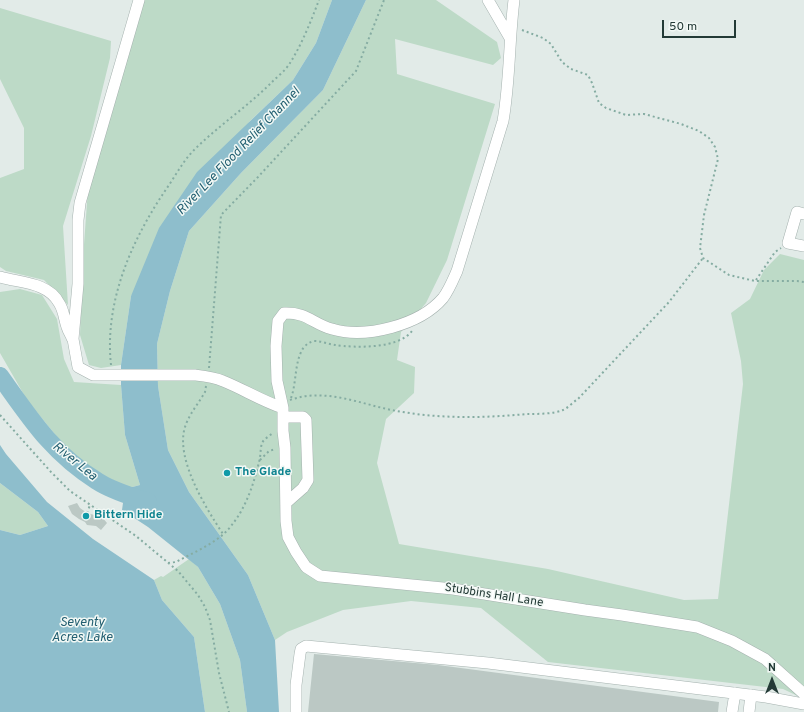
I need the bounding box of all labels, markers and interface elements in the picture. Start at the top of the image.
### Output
scale bar [664,12,738,38]
text: 50 m [669,19,697,35]
water label: River Lee Flood Relief Channel [174,85,304,219]
water label: River Lea [49,439,99,485]
place label: The Glade [235,466,291,480]
marker: The Glade [222,468,232,478]
place label: Bittern Hide [94,509,162,523]
marker: Bittern Hide [81,511,91,521]
street label: Stubbins Hall Lane [444,581,544,611]
water label: Seventy Acres Lake [51,615,113,646]
north arrow [752,660,792,700]
text: N [768,661,776,675]

